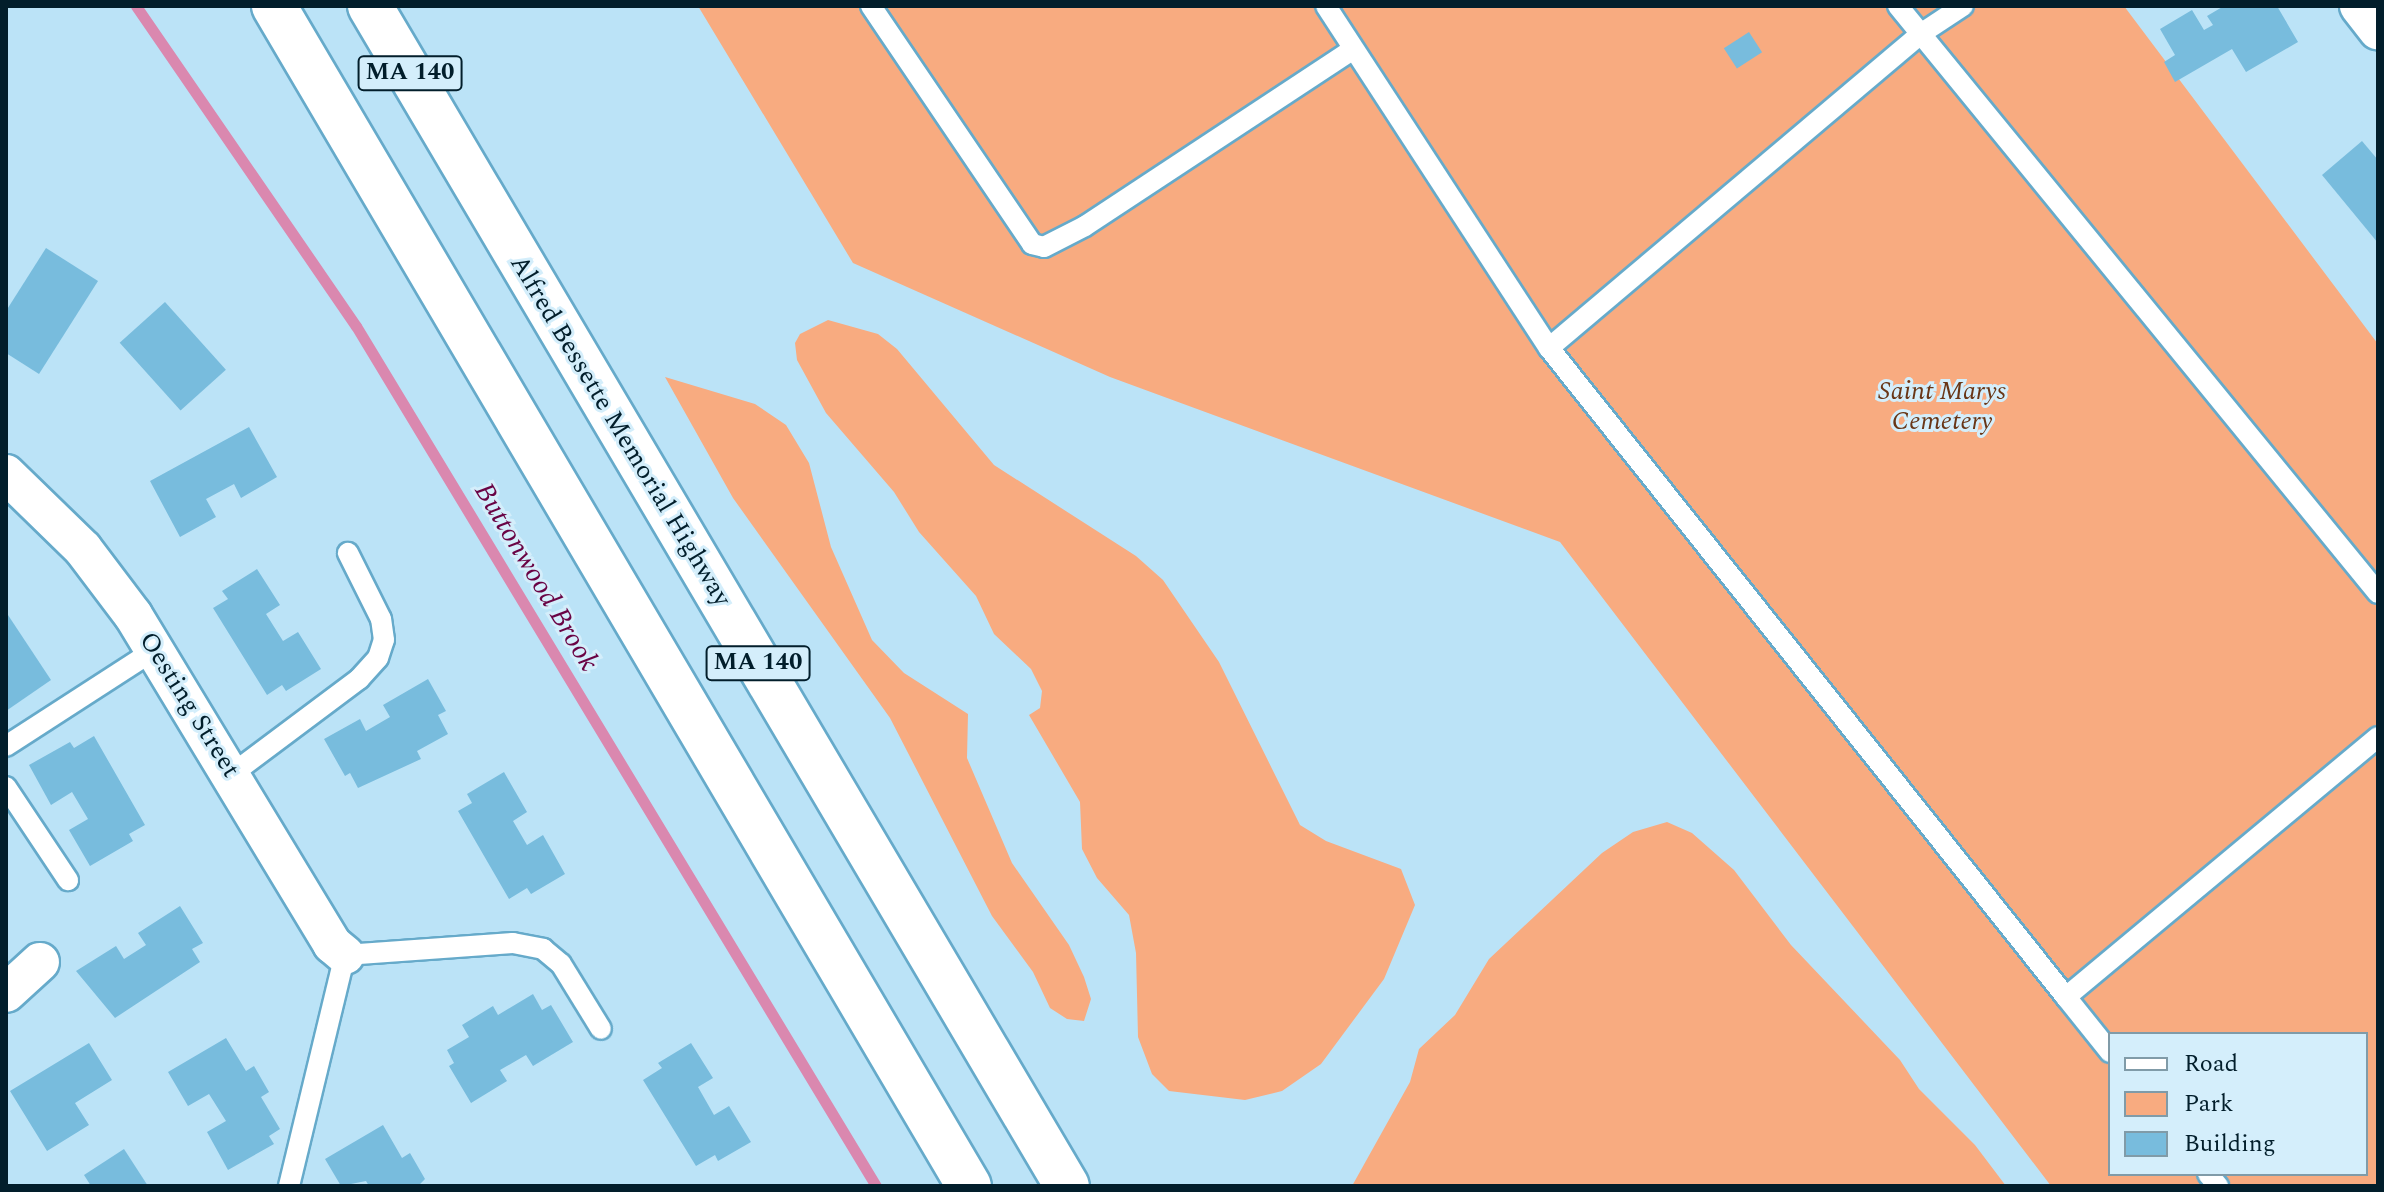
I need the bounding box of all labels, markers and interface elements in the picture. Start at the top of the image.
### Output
road number: MA 140 [356,53,464,93]
street label: Alfred Bessette Memorial Highway [503,250,737,612]
park label: Saint Marys Cemetery [1878,376,2006,438]
water label: Buttonwood Brook [467,477,605,677]
street label: Oesting Street [132,626,246,784]
road number: MA 140 [704,643,812,683]
legend [2108,1032,2368,1176]
text: Road [2184,1046,2238,1082]
text: Park [2184,1086,2234,1122]
text: Building [2184,1126,2276,1162]

